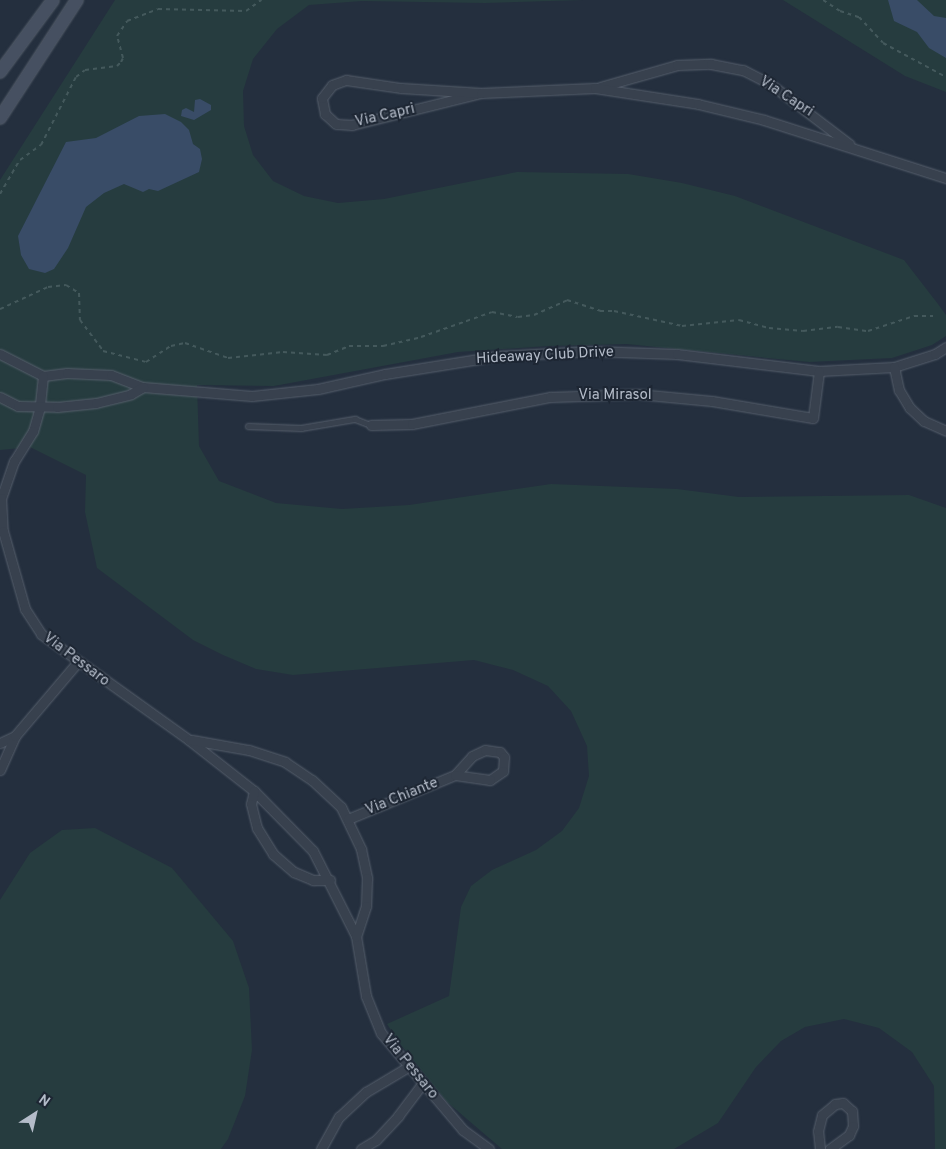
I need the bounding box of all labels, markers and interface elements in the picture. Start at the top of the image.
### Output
street label: Via Capri [756,73,816,121]
street label: Via Capri [353,100,417,132]
street label: Hideaway Club Drive [476,343,614,369]
street label: Via Mirasol [578,387,652,405]
street label: Via Pessaro [39,629,113,691]
street label: Via Chiante [363,774,441,820]
street label: Via Pessaro [378,1031,442,1103]
north arrow [10,1089,60,1139]
text: N [35,1091,53,1111]

